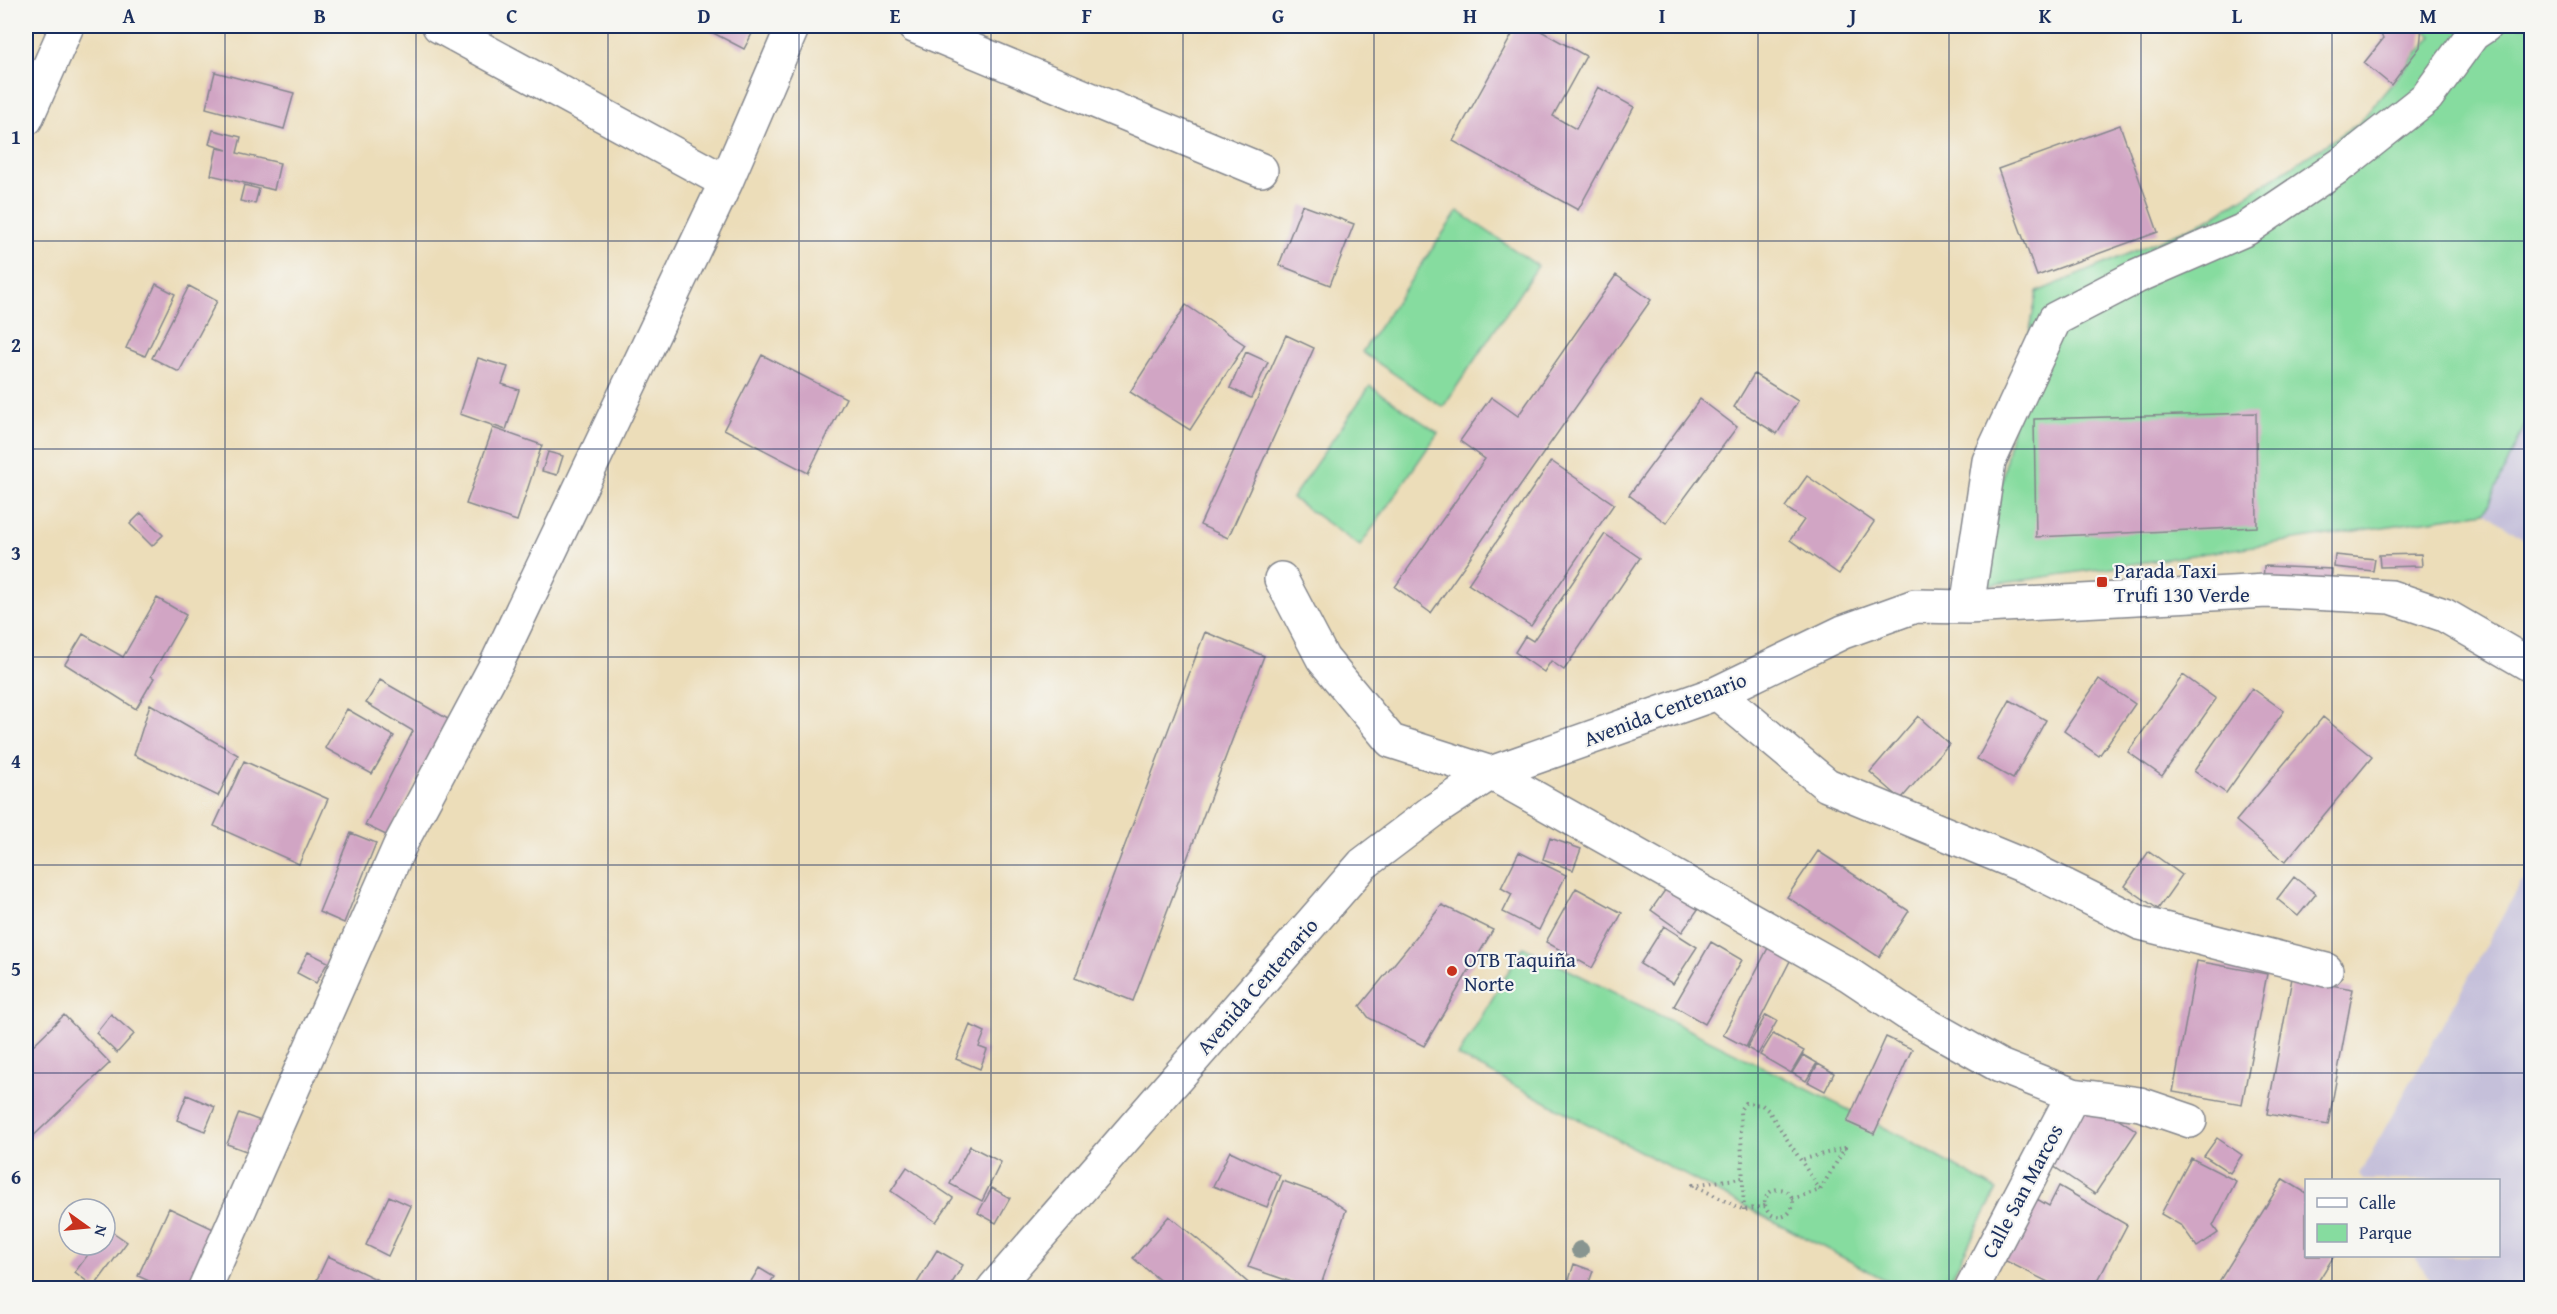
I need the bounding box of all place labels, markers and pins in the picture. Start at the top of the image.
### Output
place label: Parada Taxi Trufi 130 Verde [2114,555,2250,610]
marker: Parada Taxi Trufi 130 Verde [2095,575,2109,589]
place label: OTB Taquiña Norte [1464,944,1576,999]
marker: OTB Taquiña Norte [1445,964,1459,978]

